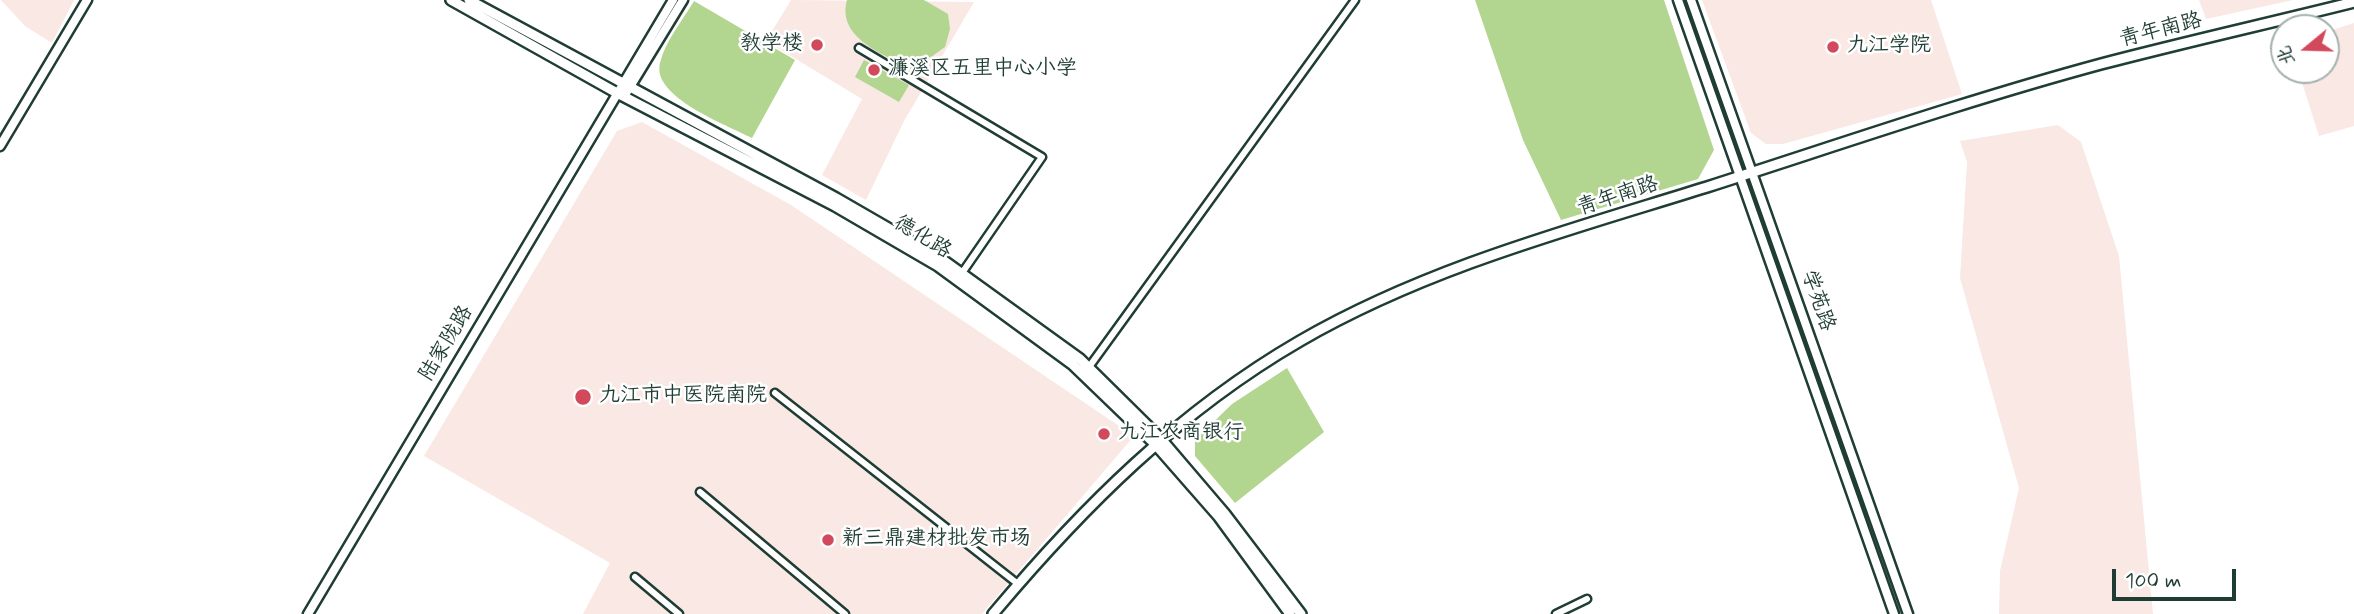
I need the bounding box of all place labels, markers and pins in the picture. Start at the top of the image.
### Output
place label: 教学楼 [740,32,803,58]
place label: 九江学院 [1847,34,1931,60]
marker: 教学楼 [809,37,825,53]
marker: 九江学院 [1825,39,1841,55]
place label: 濂溪区五里中心小学 [888,57,1077,83]
marker: 濂溪区五里中心小学 [866,62,882,78]
place label: 九江市中医院南院 [599,384,767,410]
marker: 九江市中医院南院 [573,387,593,407]
place label: 九江农商银行 [1118,421,1244,447]
marker: 九江农商银行 [1096,426,1112,442]
place label: 新三鼎建材批发市场 [842,527,1031,553]
marker: 新三鼎建材批发市场 [820,532,836,548]

